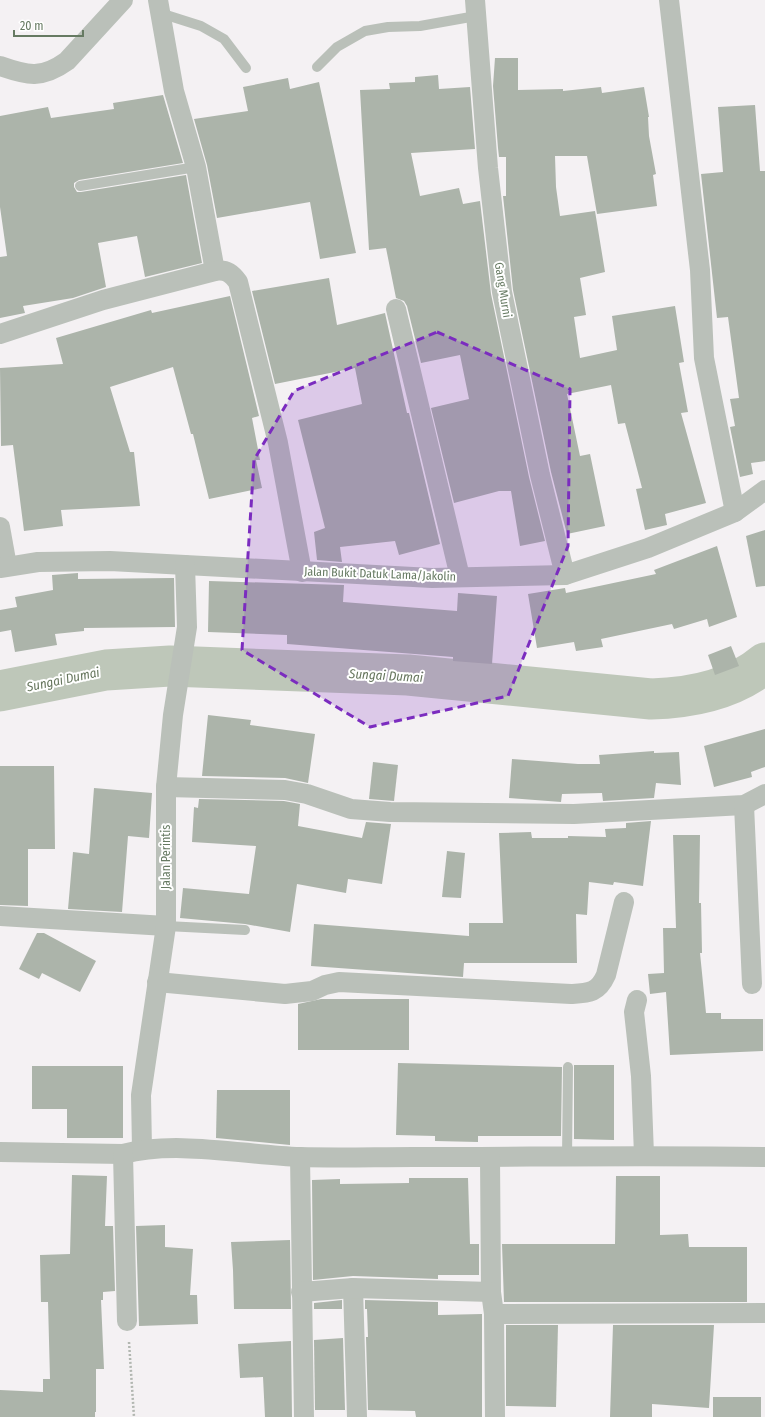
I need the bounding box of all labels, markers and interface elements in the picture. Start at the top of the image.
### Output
scale bar [14,12,83,38]
text: 20 m [20,19,44,33]
street label: Gang Murni [492,261,514,319]
street label: Jalan Bukit Datuk Lama/Jakolin [304,564,456,584]
water label: Sungai Dumai [24,664,102,695]
water label: Sungai Dumai [348,666,424,685]
street label: Jalan Perintis [159,825,173,889]

